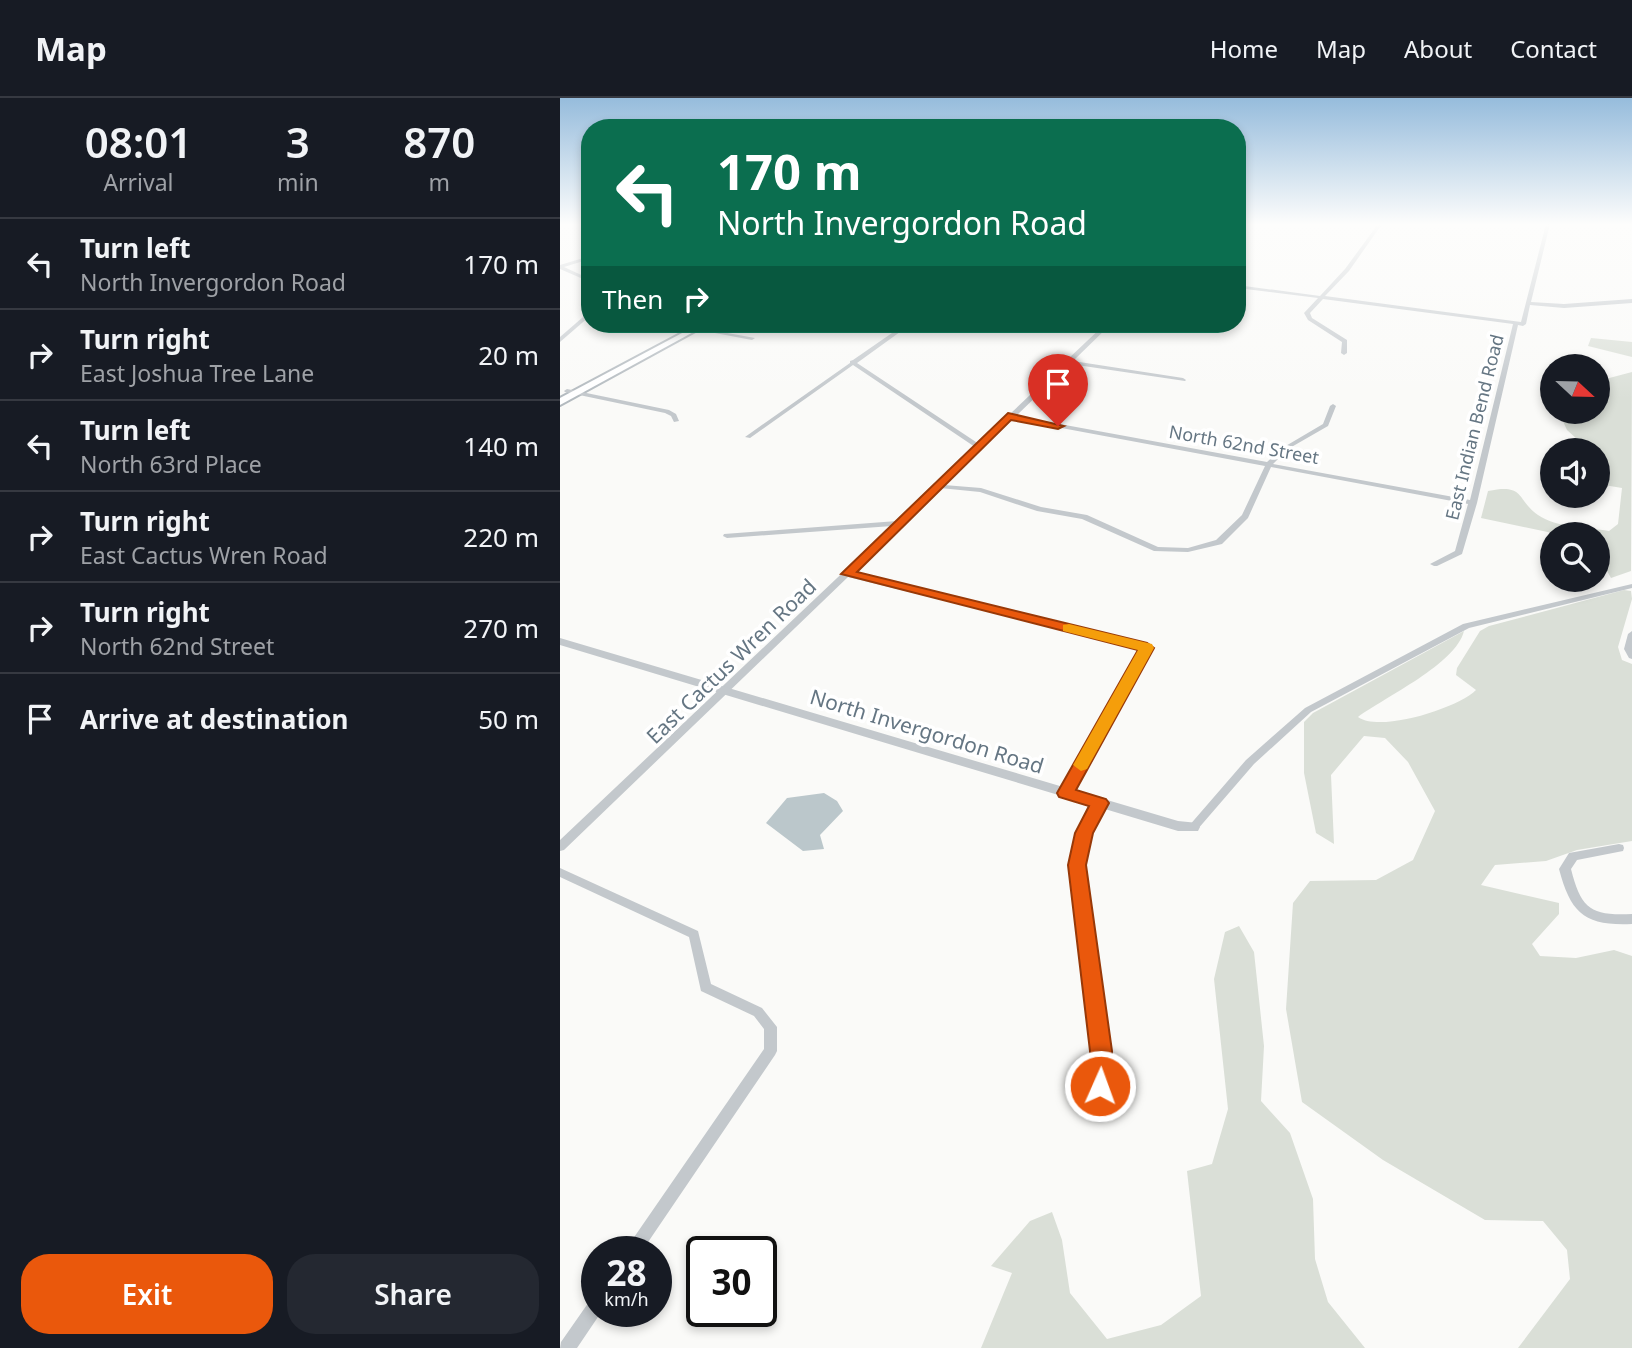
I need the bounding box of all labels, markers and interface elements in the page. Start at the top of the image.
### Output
text: Map [35,26,107,71]
text: Home [1210,32,1278,65]
text: Map [1316,32,1366,65]
text: About [1404,32,1472,65]
text: Contact [1510,32,1597,65]
text: 08:01 [85,113,192,170]
text: 3 [286,113,310,170]
text: 870 [403,113,475,170]
text: 170 m [717,138,862,204]
icon: left [602,147,693,238]
text: Arrival [103,166,174,198]
text: min [277,166,319,198]
text: m [429,166,450,198]
text: North Invergordon Road [717,201,1087,244]
text: Turn left [80,230,191,266]
icon: left [21,245,59,283]
text: 170 m [463,246,539,282]
text: North Invergordon Road [80,266,346,298]
icon: right [677,280,715,318]
text: Then [602,281,663,317]
text: Turn right [80,321,210,357]
street label: East Indian Bend Road [1439,332,1509,522]
icon: right [21,336,59,374]
text: 20 m [478,337,539,373]
pin [1028,354,1088,426]
north arrow [1540,354,1610,424]
map controls [1540,354,1610,592]
text: East Joshua Tree Lane [80,357,314,389]
icon: arrive [1039,365,1077,403]
text: Turn left [80,412,191,448]
street label: North 62nd Street [1167,419,1321,469]
icon: left [21,427,59,465]
text: 140 m [463,428,539,464]
button: sound [1540,438,1610,508]
text: North 63rd Place [80,448,262,480]
text: Turn right [80,503,210,539]
icon: right [21,518,59,556]
text: 220 m [463,519,539,555]
button: search [1540,522,1610,592]
text: East Cactus Wren Road [80,539,328,571]
street label: East Cactus Wren Road [640,572,822,750]
text: Turn right [80,594,210,630]
icon: right [21,609,59,647]
text: 270 m [463,610,539,646]
text: North 62nd Street [80,630,274,662]
street label: North Invergordon Road [807,682,1047,780]
icon: arrive [21,700,59,738]
text: Arrive at destination [80,701,349,737]
text: 50 m [478,701,539,737]
position arrow [1063,1049,1137,1123]
speed limit sign: 30 [686,1236,777,1327]
text: 28 [606,1249,647,1296]
button: Exit [21,1254,273,1334]
button: Share [287,1254,539,1334]
text: km/h [604,1287,649,1311]

